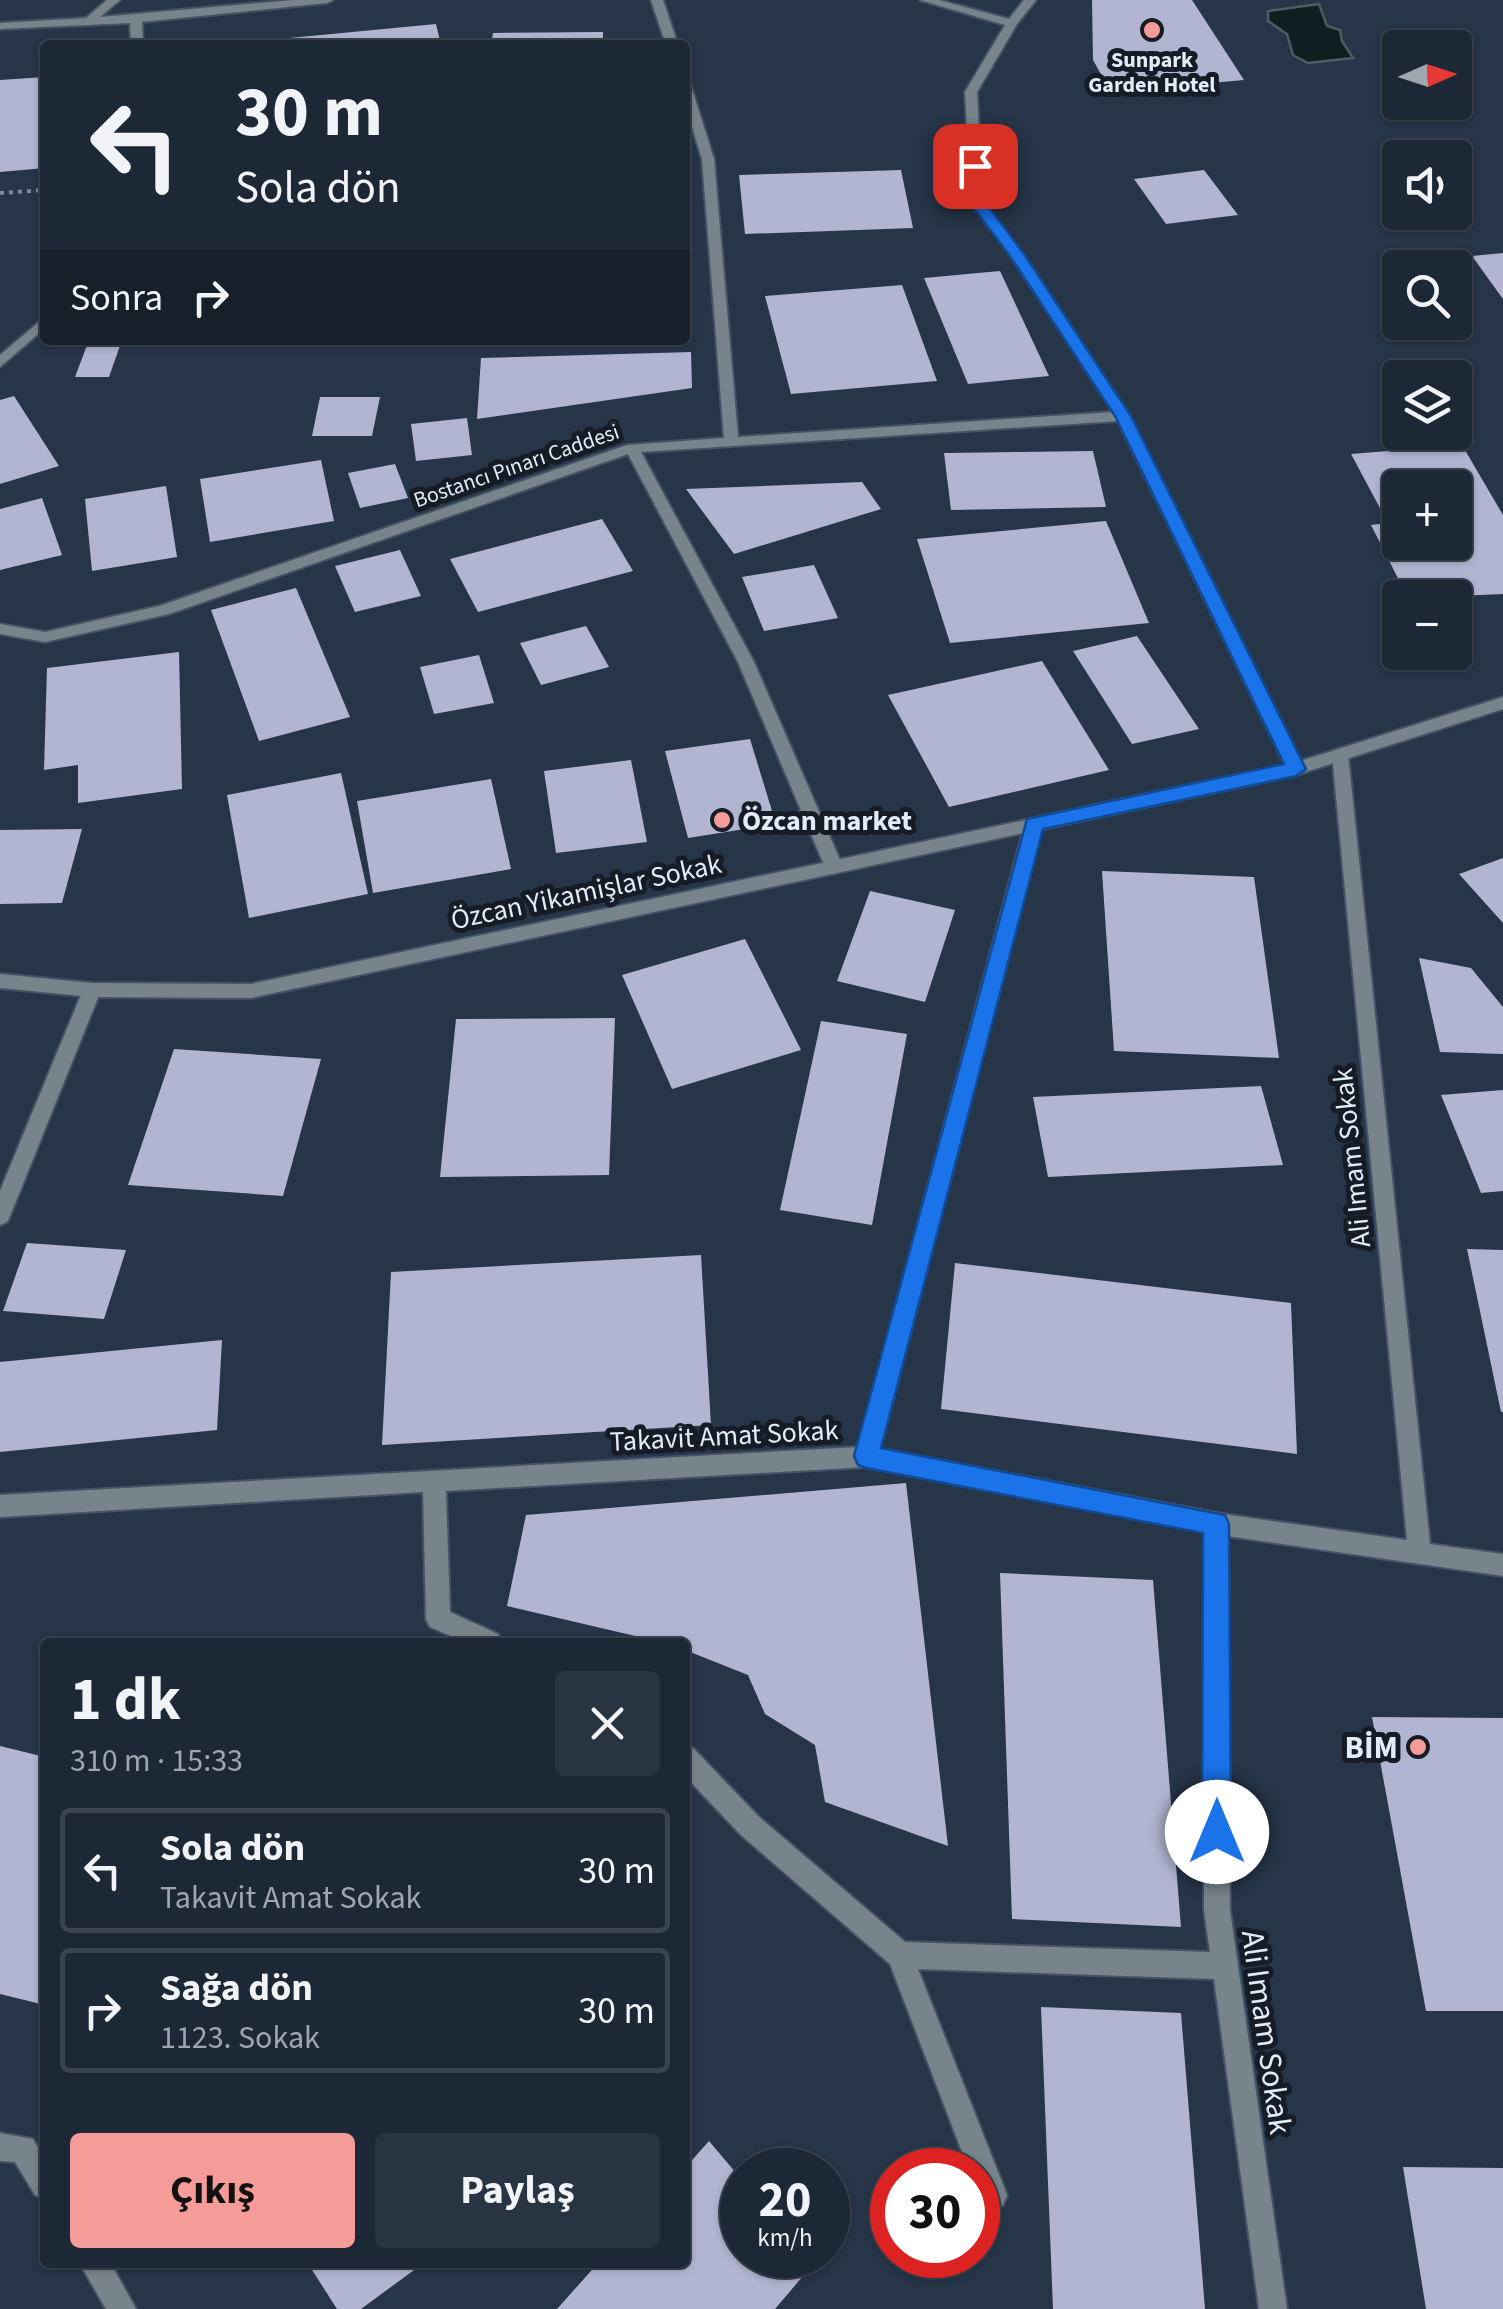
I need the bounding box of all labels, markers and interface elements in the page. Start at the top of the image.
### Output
marker: Sunpark Garden Hotel [1141,19,1163,41]
north arrow [1382,30,1472,120]
map controls [1382,30,1472,670]
place label: Sunpark Garden Hotel [1088,44,1216,101]
text: 30 m [235,63,383,163]
icon: left [70,80,200,210]
pin [933,124,1018,209]
icon: arrive [948,139,1003,194]
button: sound [1382,140,1472,230]
text: Sola dön [235,156,401,220]
button: search [1382,250,1472,340]
icon: right [183,270,238,325]
text: Sonra [70,271,163,325]
button: layers [1382,360,1472,450]
street label: Bostancı Pınarı Caddesi [409,416,623,516]
button: + [1382,470,1472,560]
button: − [1382,580,1472,670]
place label: Özcan market [742,801,912,841]
marker: Özcan market [711,809,733,831]
street label: Özcan Yikamişlar Sokak [447,844,725,940]
street label: Ali Imam Sokak [1323,1066,1381,1250]
street label: Takavit Amat Sokak [609,1410,839,1462]
text: 1 dk [70,1658,181,1743]
button: close [555,1671,660,1776]
place label: BİM [1345,1725,1398,1771]
marker: BİM [1407,1736,1429,1758]
text: 310 m · 15:33 [70,1738,243,1784]
position arrow [1165,1780,1269,1884]
text: Sola dön [160,1821,305,1875]
icon: left [75,1843,130,1898]
text: 30 m [578,1844,655,1898]
text: Takavit Amat Sokak [160,1875,421,1921]
street label: Ali Imam Sokak [1229,1927,1303,2137]
text: Sağa dön [160,1961,313,2015]
icon: right [75,1983,130,2038]
text: 30 m [578,1984,655,2038]
text: 1123. Sokak [160,2015,320,2061]
button: Çıkış [70,2133,355,2248]
button: Paylaş [375,2133,660,2248]
speed limit sign: 30 [870,2148,1000,2278]
text: 20 [759,2165,811,2236]
text: km/h [757,2220,813,2256]

